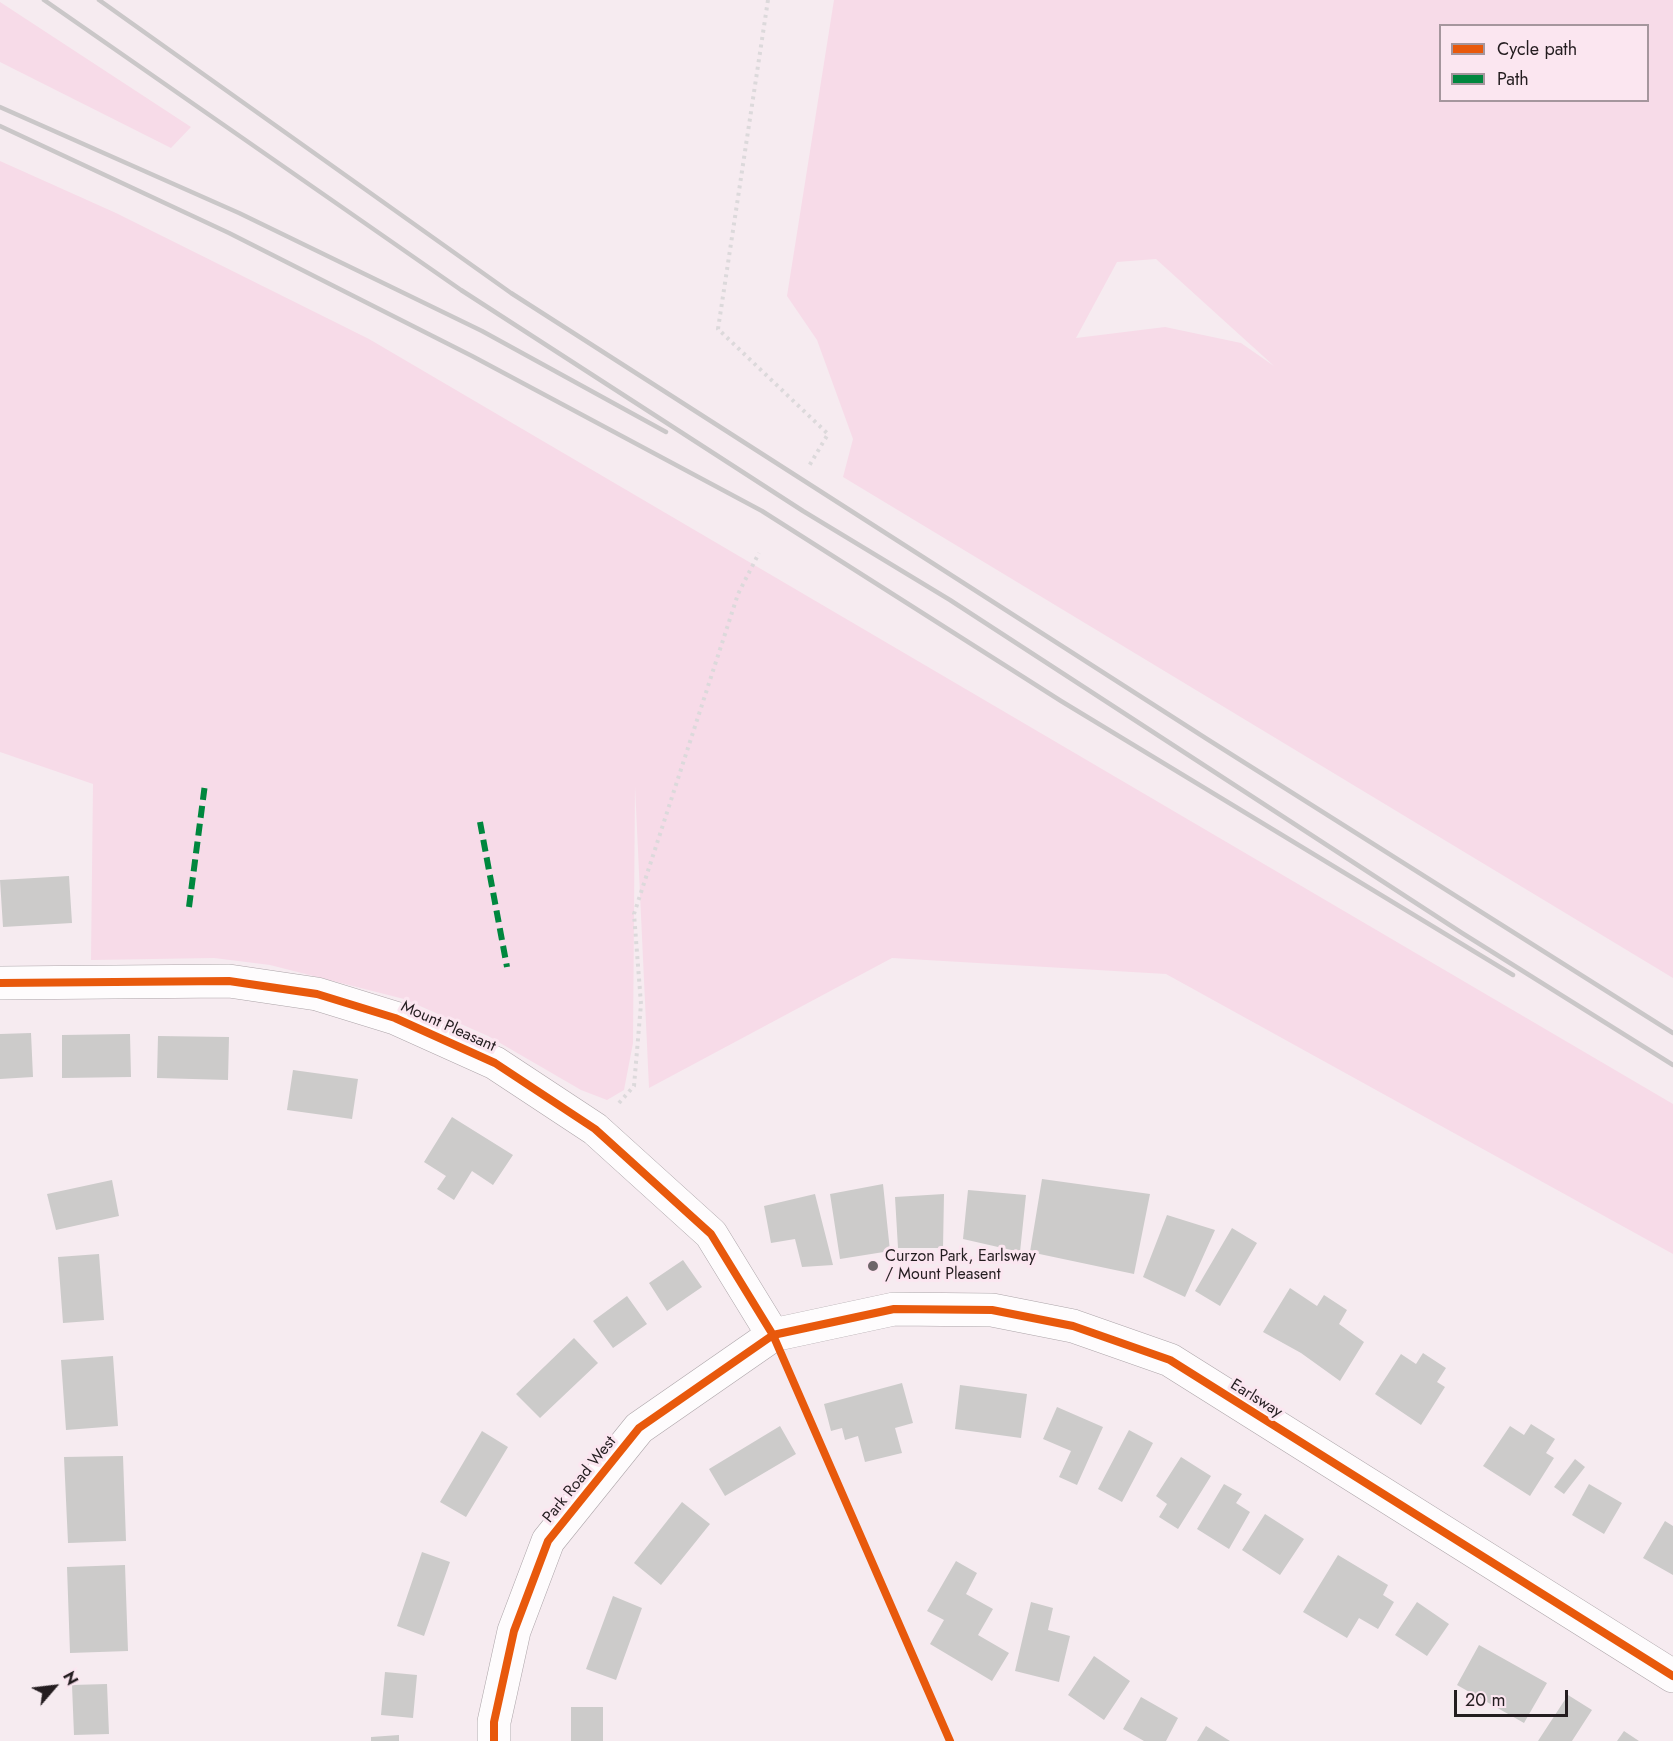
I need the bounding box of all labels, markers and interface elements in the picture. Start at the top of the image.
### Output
legend [1439,24,1649,102]
text: Cycle path [1497,36,1577,62]
text: Path [1497,66,1529,92]
street label: Mount Pleasant [398,998,498,1056]
place label: Curzon Park, Earlsway / Mount Pleasent [885,1247,1036,1285]
marker: Curzon Park, Earlsway / Mount Pleasent [866,1259,880,1273]
street label: Earlsway [1227,1376,1285,1422]
street label: Park Road West [539,1433,621,1527]
north arrow [24,1657,84,1717]
text: N [57,1667,83,1689]
scale bar [1457,1678,1571,1716]
text: 20 m [1465,1687,1505,1713]

